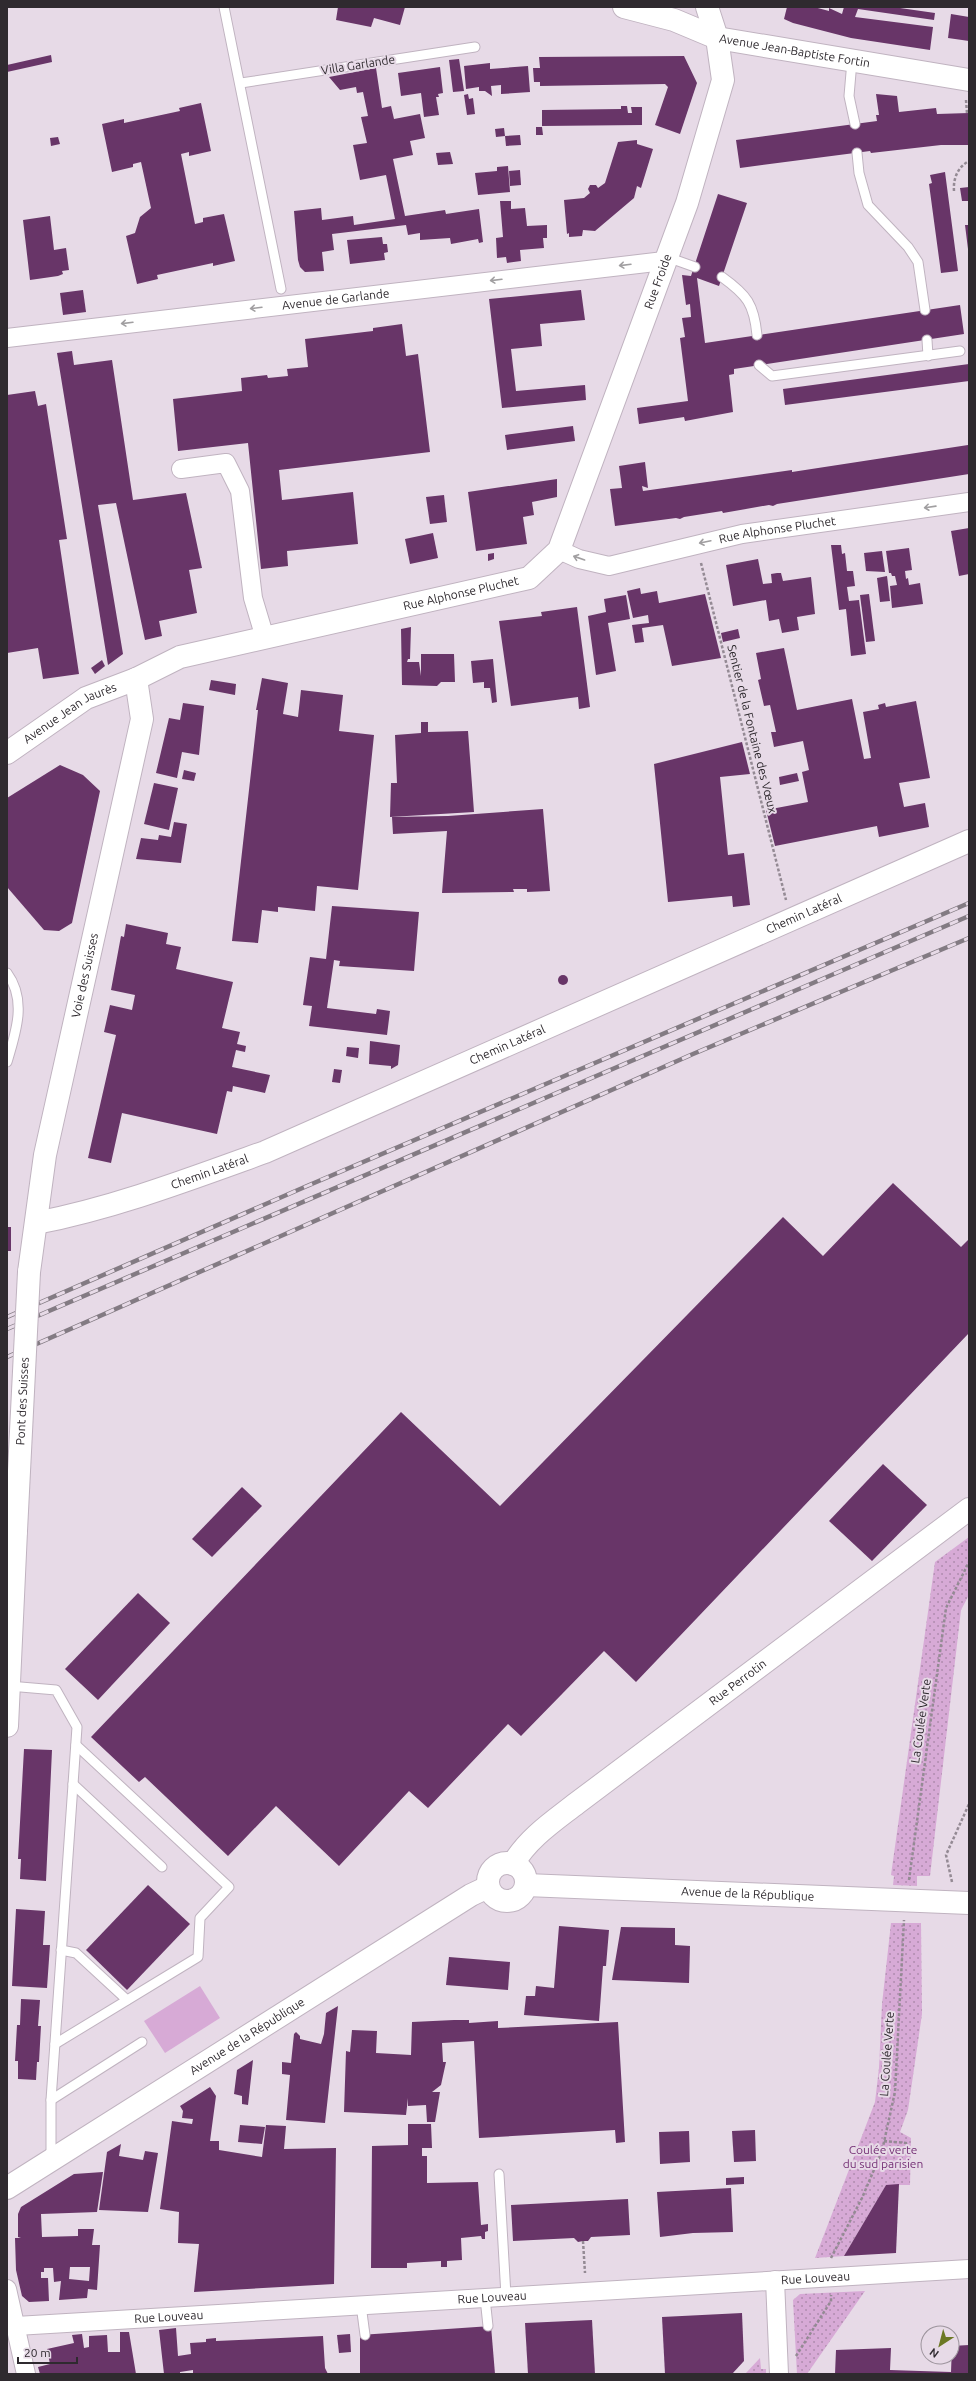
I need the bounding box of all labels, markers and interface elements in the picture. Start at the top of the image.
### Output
street label: Avenue Jean-Baptiste Fortin [718,32,871,69]
street label: Villa Garlande [320,52,396,77]
street label: Rue Froide [641,252,674,311]
one-way arrow [619,261,632,268]
one-way arrow [490,276,503,283]
street label: Avenue de Garlande [281,286,390,312]
one-way arrow [250,304,263,311]
one-way arrow [121,319,134,327]
one-way arrow [924,503,937,511]
street label: Rue Alphonse Pluchet [717,514,837,545]
one-way arrow [699,538,712,546]
one-way arrow [574,554,586,562]
street label: Rue Alphonse Pluchet [402,573,520,612]
street label: Sentier de la Fontaine des Vœux [725,643,780,814]
street label: Avenue Jean Jaurès [21,680,118,746]
street label: Chemin Latéral [764,891,843,936]
street label: Voie des Suisses [69,932,100,1019]
street label: Chemin Latéral [467,1022,547,1067]
street label: Chemin Latéral [169,1152,250,1191]
street label: Pont des Suisses [13,1357,31,1446]
street label: Rue Perrotin [706,1656,769,1708]
street label: La Coulée Verte [908,1678,933,1764]
street label: Avenue de la République [681,1884,815,1903]
street label: Avenue de la République [187,1995,307,2077]
street label: La Coulée Verte [877,2011,896,2097]
park label: Coulée verte du sud parisien [843,2143,923,2170]
street label: Rue Louveau [781,2269,850,2286]
street label: Rue Louveau [457,2288,527,2306]
street label: Rue Louveau [134,2308,204,2325]
north arrow [920,2325,960,2365]
scale bar [18,2339,77,2365]
text: 20 m [24,2346,51,2359]
text: N [927,2346,941,2360]

